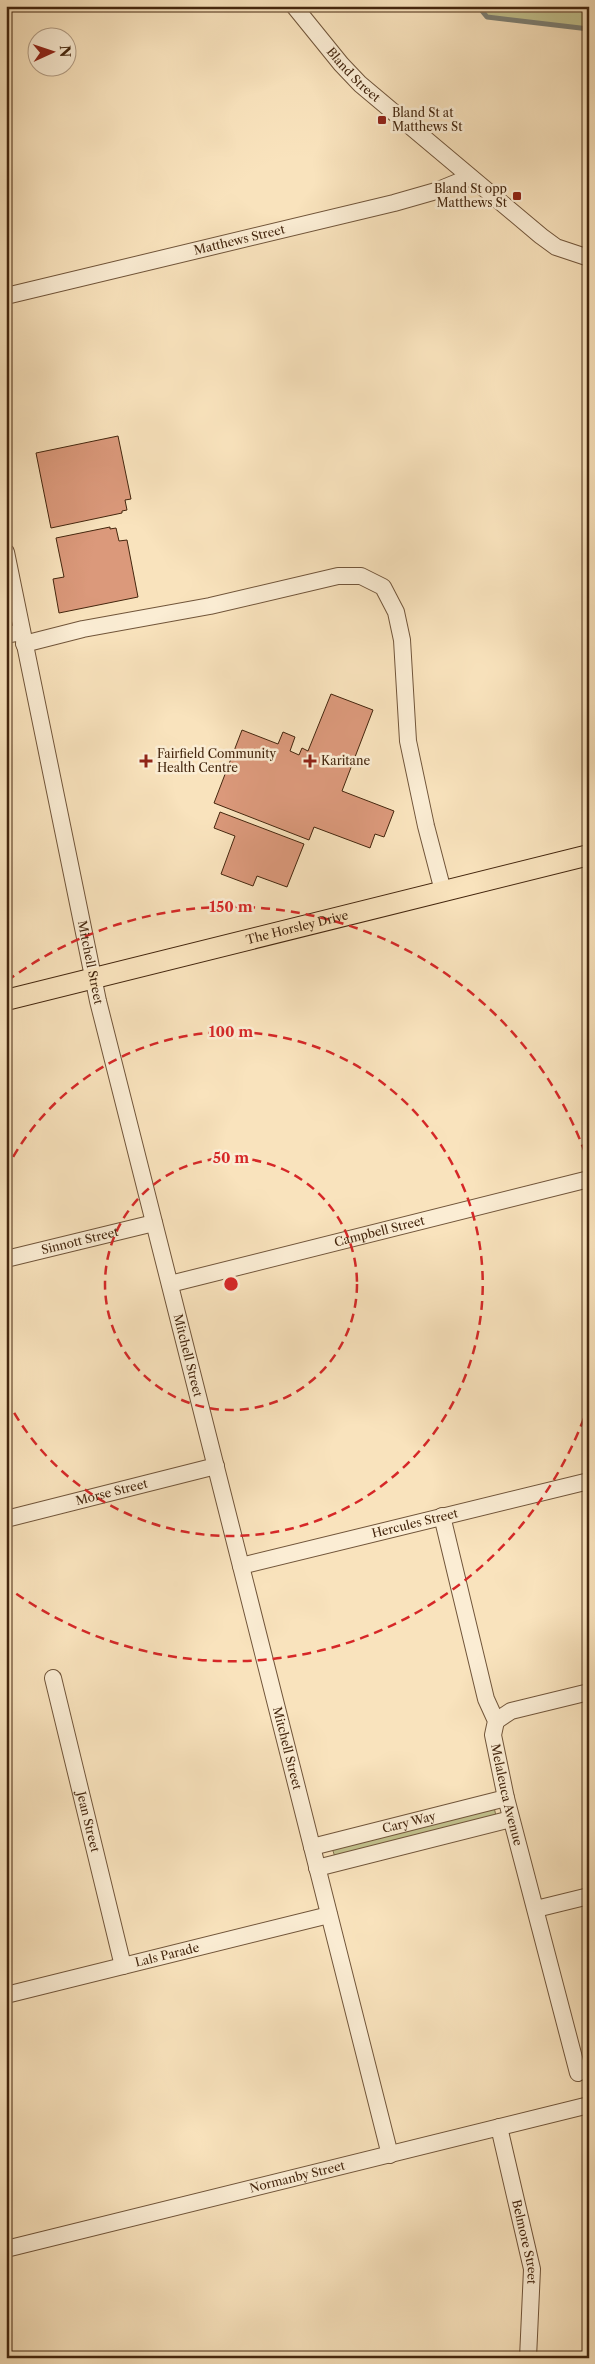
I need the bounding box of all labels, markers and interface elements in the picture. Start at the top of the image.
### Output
north arrow [28,28,78,78]
street label: Bland Street [324,44,384,105]
text: N [56,45,74,58]
place label: Bland St at Matthews St [392,105,463,134]
marker: Bland St at Matthews St [376,114,388,126]
place label: Bland St opp Matthews St [434,181,508,210]
marker: Bland St opp Matthews St [511,190,523,202]
street label: Matthews Street [192,221,287,258]
place label: Fairfield Community Health Centre [157,746,277,775]
place label: Karitane [321,753,370,768]
marker: Fairfield Community Health Centre [139,754,153,768]
marker: Karitane [303,754,317,768]
text: 150 m [209,897,253,916]
street label: The Horsley Drive [244,907,350,947]
street label: Mitchell Street [75,919,107,1007]
text: 100 m [209,1022,253,1041]
text: 50 m [213,1148,249,1167]
street label: Campbell Street [333,1212,427,1250]
street label: Sinnott Street [40,1224,121,1257]
centre of rings [222,1275,240,1293]
street label: Mitchell Street [170,1312,206,1399]
street label: Morse Street [74,1475,150,1508]
street label: Hercules Street [370,1505,460,1541]
street label: Mitchell Street [270,1705,305,1792]
street label: Melaleuca Avenue [488,1742,526,1847]
street label: Jean Street [73,1788,103,1854]
street label: Cary Way [381,1808,437,1836]
street label: Lals Parade [133,1939,201,1970]
street label: Normanby Street [248,2157,347,2196]
street label: Belmore Street [509,2198,540,2285]

